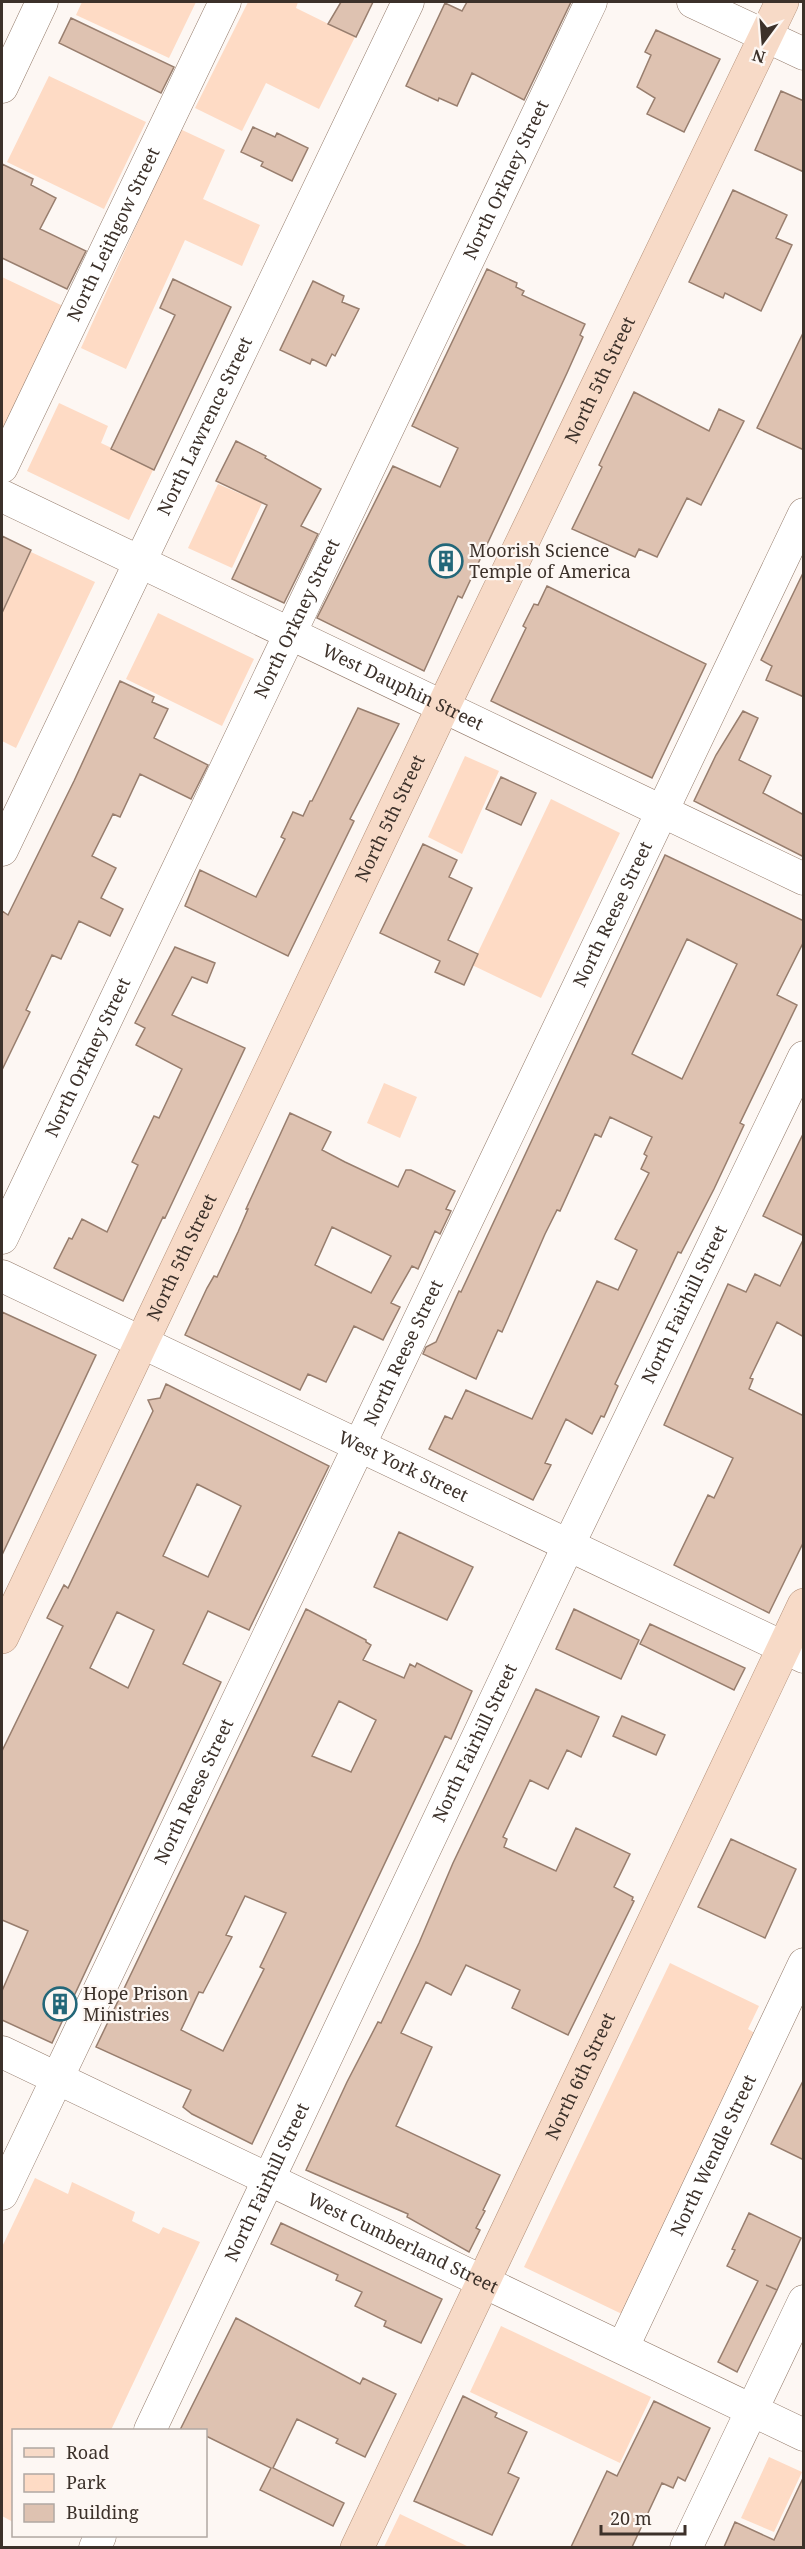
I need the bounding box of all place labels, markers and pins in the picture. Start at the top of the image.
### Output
place label: Moorish Science Temple of America [469,538,631,583]
building icon: Moorish Science Temple of America [428,543,464,579]
place label: Hope Prison Ministries [83,1981,189,2026]
building icon: Hope Prison Ministries [42,1986,78,2022]

